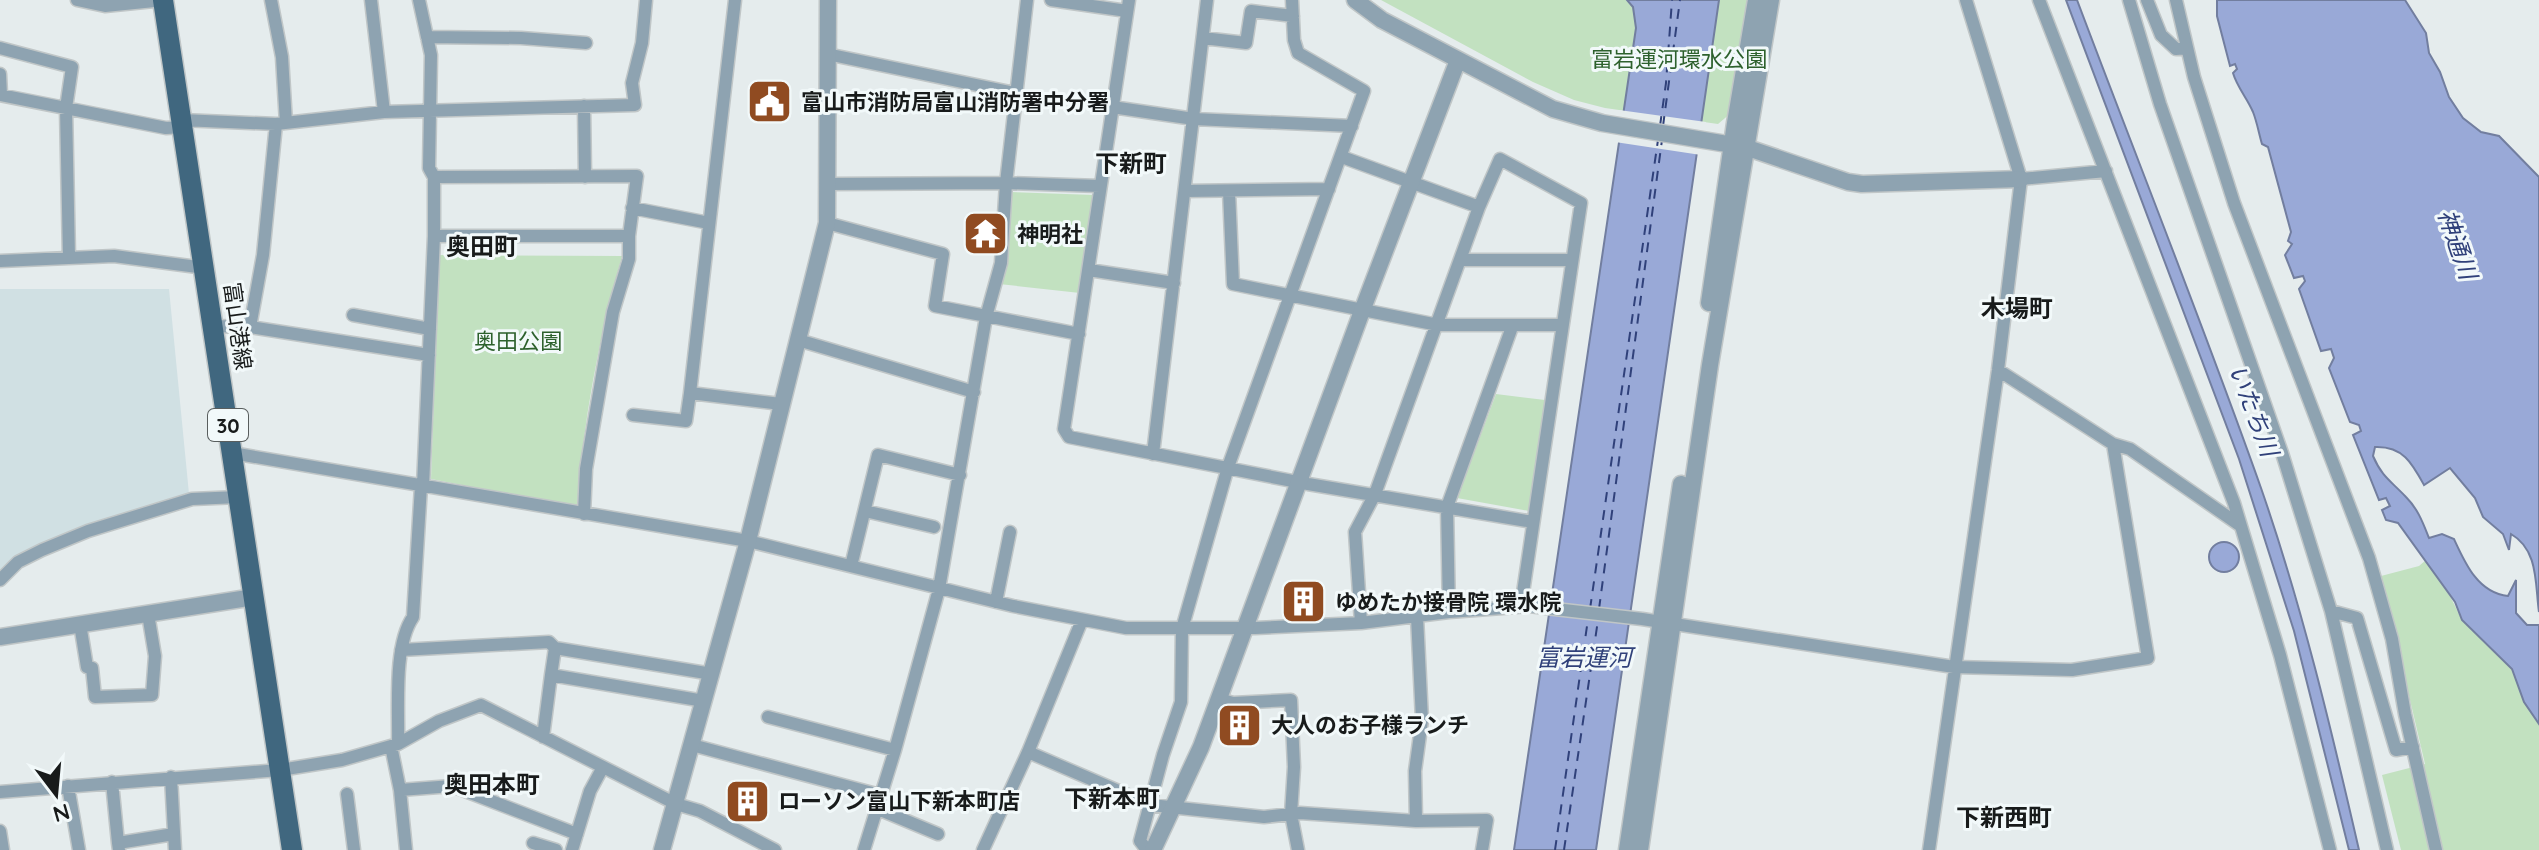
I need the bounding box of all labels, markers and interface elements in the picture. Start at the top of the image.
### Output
park label: 富岩運河環水公園 [1591,45,1767,73]
public building icon: 富山市消防局富山消防署中分署 [746,78,794,126]
place label: 富山市消防局富山消防署中分署 [801,88,1109,116]
district label: 下新町 [1095,148,1167,178]
water label: 神通川 [2432,205,2485,286]
temple icon: 神明社 [962,210,1010,258]
place label: 神明社 [1017,220,1083,248]
district label: 奥田町 [446,231,518,261]
street label: 富山港線 [218,280,258,372]
district label: 木場町 [1981,293,2053,323]
park label: 奥田公園 [474,327,562,355]
water label: いたち川 [2223,360,2286,463]
road number: 30 [208,409,248,441]
building icon: ゆめたか接骨院 環水院 [1280,578,1328,626]
place label: ゆめたか接骨院 環水院 [1335,588,1561,616]
water label: 富岩運河 [1536,642,1636,672]
building icon: 大人のお子様ランチ [1216,701,1264,749]
place label: 大人のお子様ランチ [1271,711,1469,739]
north arrow [16,754,96,834]
district label: 奥田本町 [444,769,540,799]
building icon: ローソン富山下新本町店 [723,777,771,825]
district label: 下新本町 [1064,783,1160,813]
place label: ローソン富山下新本町店 [778,787,1020,815]
text: N [50,798,73,829]
district label: 下新西町 [1956,802,2052,832]

